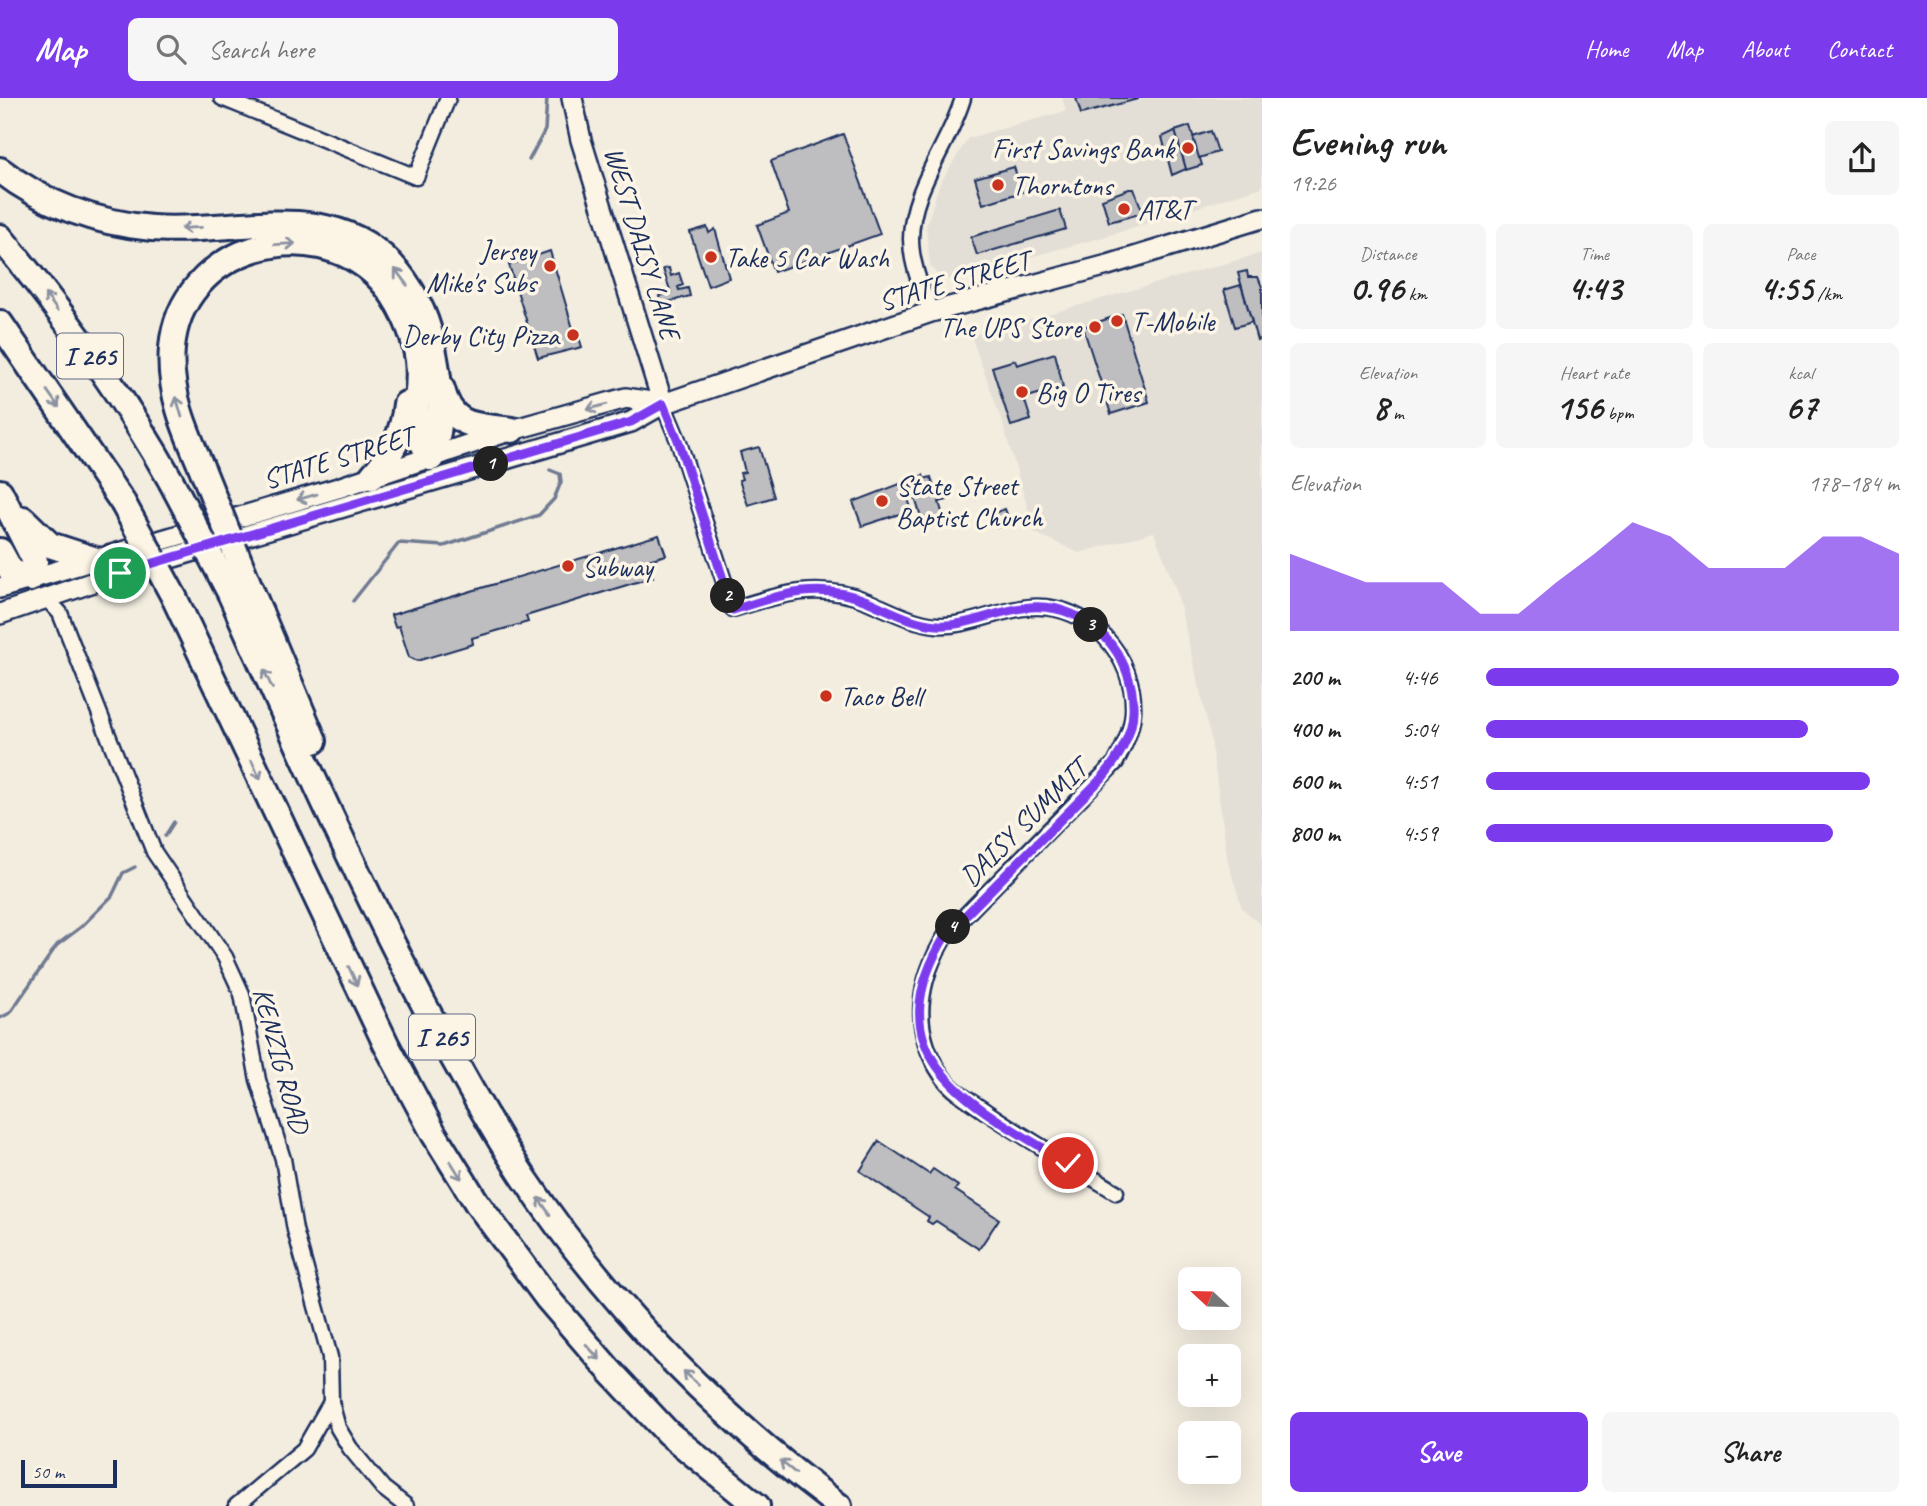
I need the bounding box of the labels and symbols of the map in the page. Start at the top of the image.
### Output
place label: First Savings Bank [992,131,1176,166]
marker: First Savings Bank [1180,140,1196,156]
street label: WEST DAISY LANE [597,143,689,347]
place label: Thorntons [1012,168,1115,203]
marker: Thorntons [990,177,1006,193]
place label: AT&T [1138,192,1198,227]
marker: AT&T [1116,201,1132,217]
one-way arrow [181,222,203,235]
place label: Jersey Mike's Subs [426,233,538,300]
one-way arrow [273,237,296,250]
place label: Take 5 Car Wash [725,240,889,275]
street label: STATE STREET [874,240,1040,319]
marker: Take 5 Car Wash [703,249,719,265]
marker: Jersey Mike's Subs [542,258,558,274]
one-way arrow [394,268,409,287]
one-way arrow [44,293,58,312]
place label: T-Mobile [1131,304,1216,339]
place label: The UPS Store [940,310,1083,345]
marker: T-Mobile [1109,313,1125,329]
place label: Derby City Pizza [402,318,561,353]
marker: The UPS Store [1087,319,1103,335]
marker: Derby City Pizza [565,327,581,343]
road number: I 265 [57,333,123,378]
place label: Big O Tires [1036,375,1143,410]
marker: Big O Tires [1014,384,1030,400]
one-way arrow [46,389,60,408]
one-way arrow [172,397,185,419]
one-way arrow [586,401,608,414]
street label: STATE STREET [259,416,424,497]
pin: 1 [474,446,508,482]
place label: State Street Baptist Church [896,468,1044,535]
one-way arrow [296,491,318,504]
marker: State Street Baptist Church [874,493,890,509]
pin [90,543,150,603]
place label: Subway [582,549,655,584]
marker: Subway [560,558,576,574]
pin: 2 [710,578,746,614]
pin: 3 [1074,608,1108,642]
one-way arrow [261,669,274,690]
place label: Taco Bell [840,679,927,714]
marker: Taco Bell [818,688,834,704]
street label: DAISY SUMMIT [952,747,1099,893]
one-way arrow [251,759,264,780]
pin: 4 [936,910,970,944]
one-way arrow [347,965,360,986]
street label: KENZIG ROAD [245,984,318,1139]
road number: I 265 [409,1014,475,1060]
pin [1038,1133,1098,1193]
one-way arrow [449,1160,464,1179]
one-way arrow [537,1197,551,1216]
north arrow [1178,1267,1241,1330]
one-way arrow [585,1343,601,1361]
one-way arrow [683,1370,700,1387]
scale bar [21,1457,117,1489]
one-way arrow [780,1459,798,1475]

